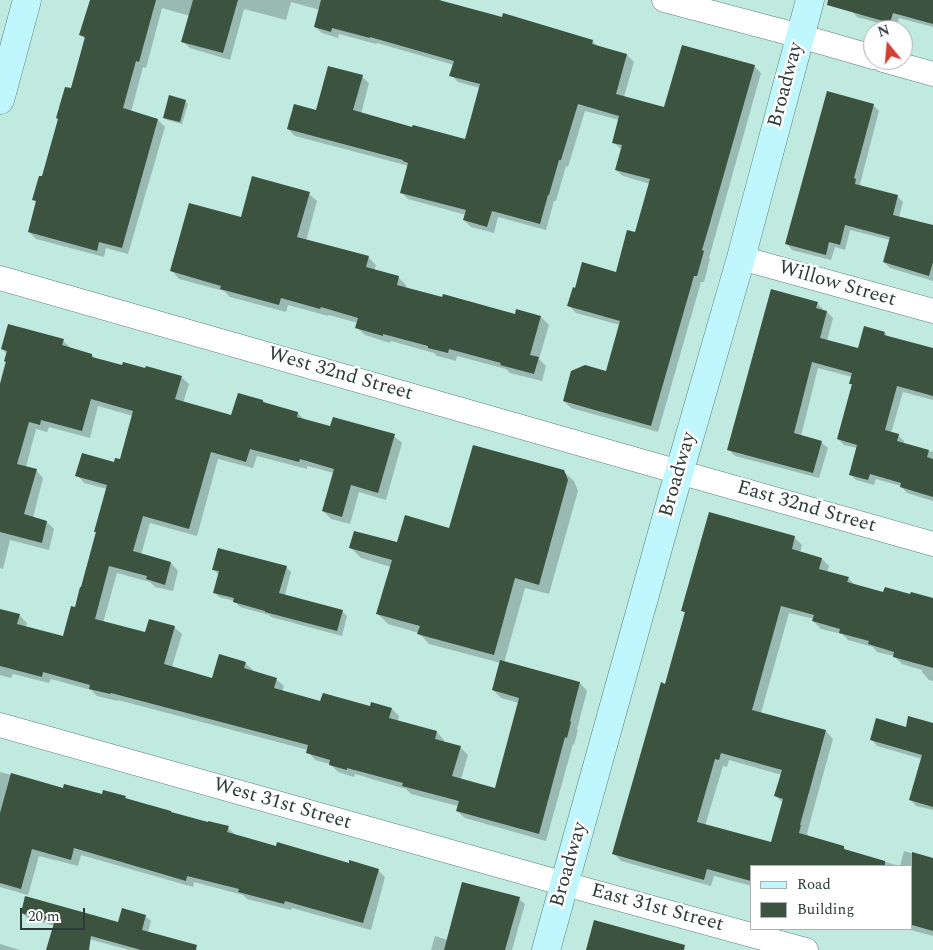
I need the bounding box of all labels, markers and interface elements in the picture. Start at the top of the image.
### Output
text: N [875,19,892,43]
north arrow [863,20,913,70]
street label: Broadway [764,40,810,130]
street label: Willow Street [776,257,898,313]
street label: West 32nd Street [265,343,415,407]
street label: Broadway [655,430,703,520]
street label: East 32nd Street [734,477,878,539]
street label: West 31st Street [210,774,354,836]
street label: Broadway [546,820,594,910]
legend [750,865,913,930]
text: Road [797,873,831,896]
street label: East 31st Street [588,880,726,938]
scale bar [22,898,88,930]
text: Building [797,898,854,921]
text: 20 m [28,905,60,928]

